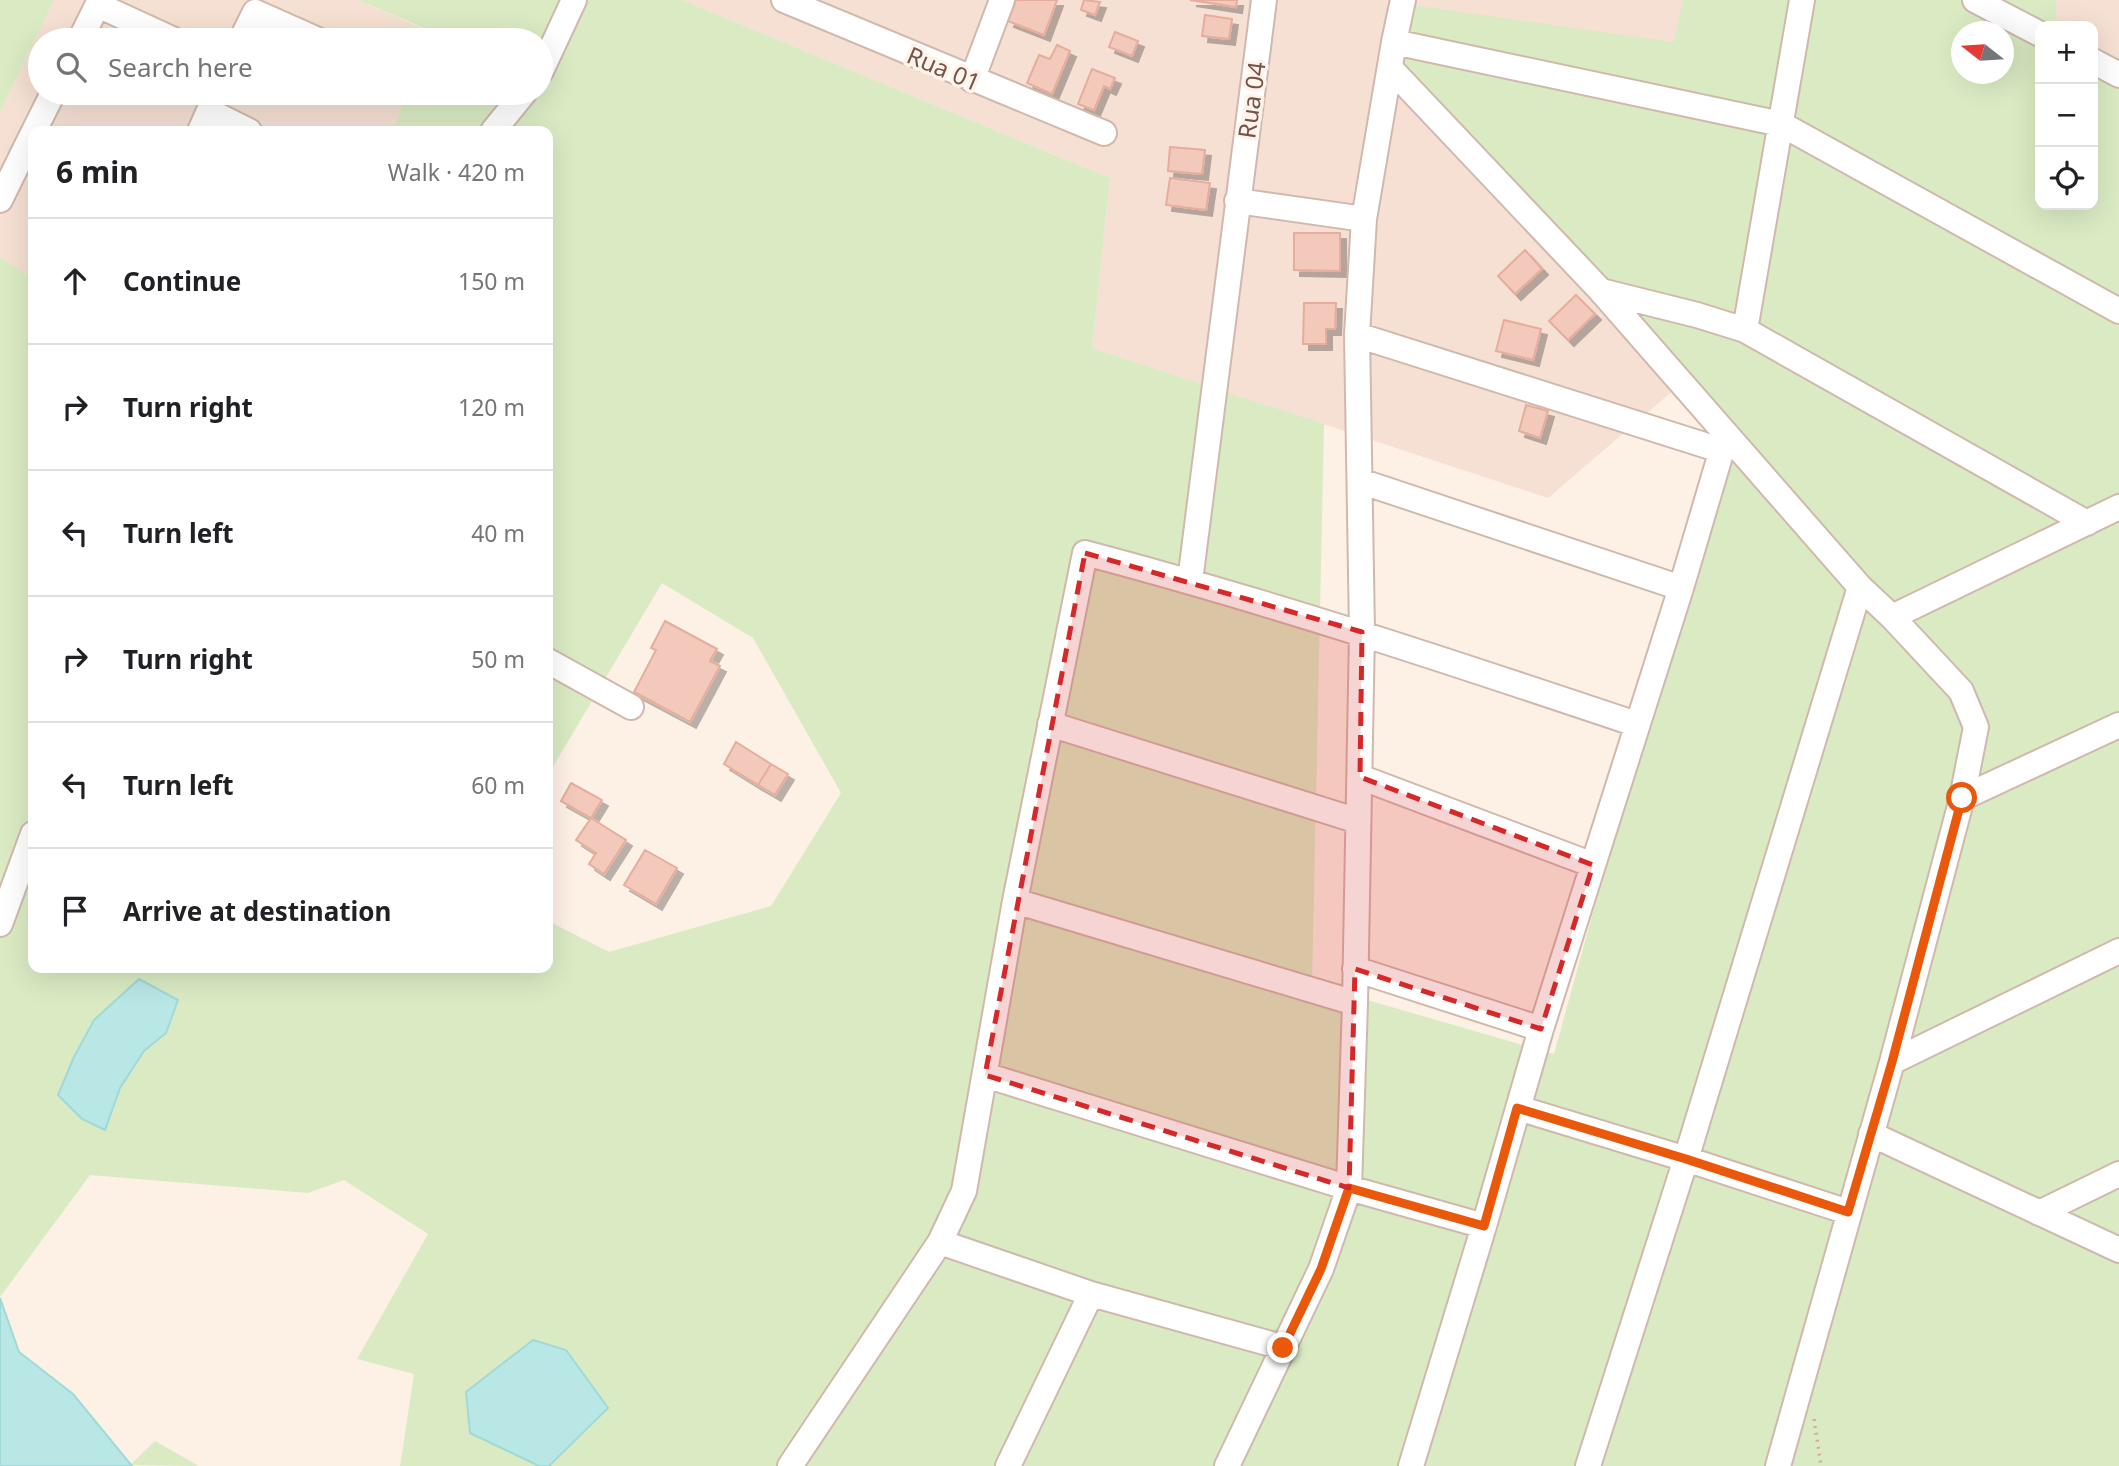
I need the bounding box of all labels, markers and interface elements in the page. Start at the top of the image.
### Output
north arrow [1951,21,2014,84]
map controls [2035,21,2098,210]
button: + [2035,21,2098,84]
search box [28,28,553,105]
street label: Rua 01 [902,38,986,98]
icon: search [52,48,90,86]
text: Search here [108,49,253,85]
street label: Rua 04 [1229,59,1273,140]
button: − [2035,84,2098,147]
button: locate [2035,147,2098,210]
text: 6 min [56,151,139,192]
text: Walk · 420 m [388,156,525,188]
icon: ahead [56,262,94,300]
text: Continue [123,263,241,299]
text: 150 m [458,265,525,297]
icon: right [56,388,94,426]
text: Turn right [123,389,253,425]
text: 120 m [458,391,525,423]
icon: left [56,514,94,552]
text: Turn left [123,515,234,551]
text: 40 m [471,517,525,549]
icon: right [56,640,94,678]
text: Turn right [123,641,253,677]
text: 50 m [471,643,525,675]
icon: left [56,766,94,804]
text: Turn left [123,767,234,803]
text: 60 m [471,769,525,801]
route start [1946,782,1977,813]
icon: arrive [56,892,94,930]
text: Arrive at destination [123,893,392,929]
route end [1267,1332,1298,1363]

